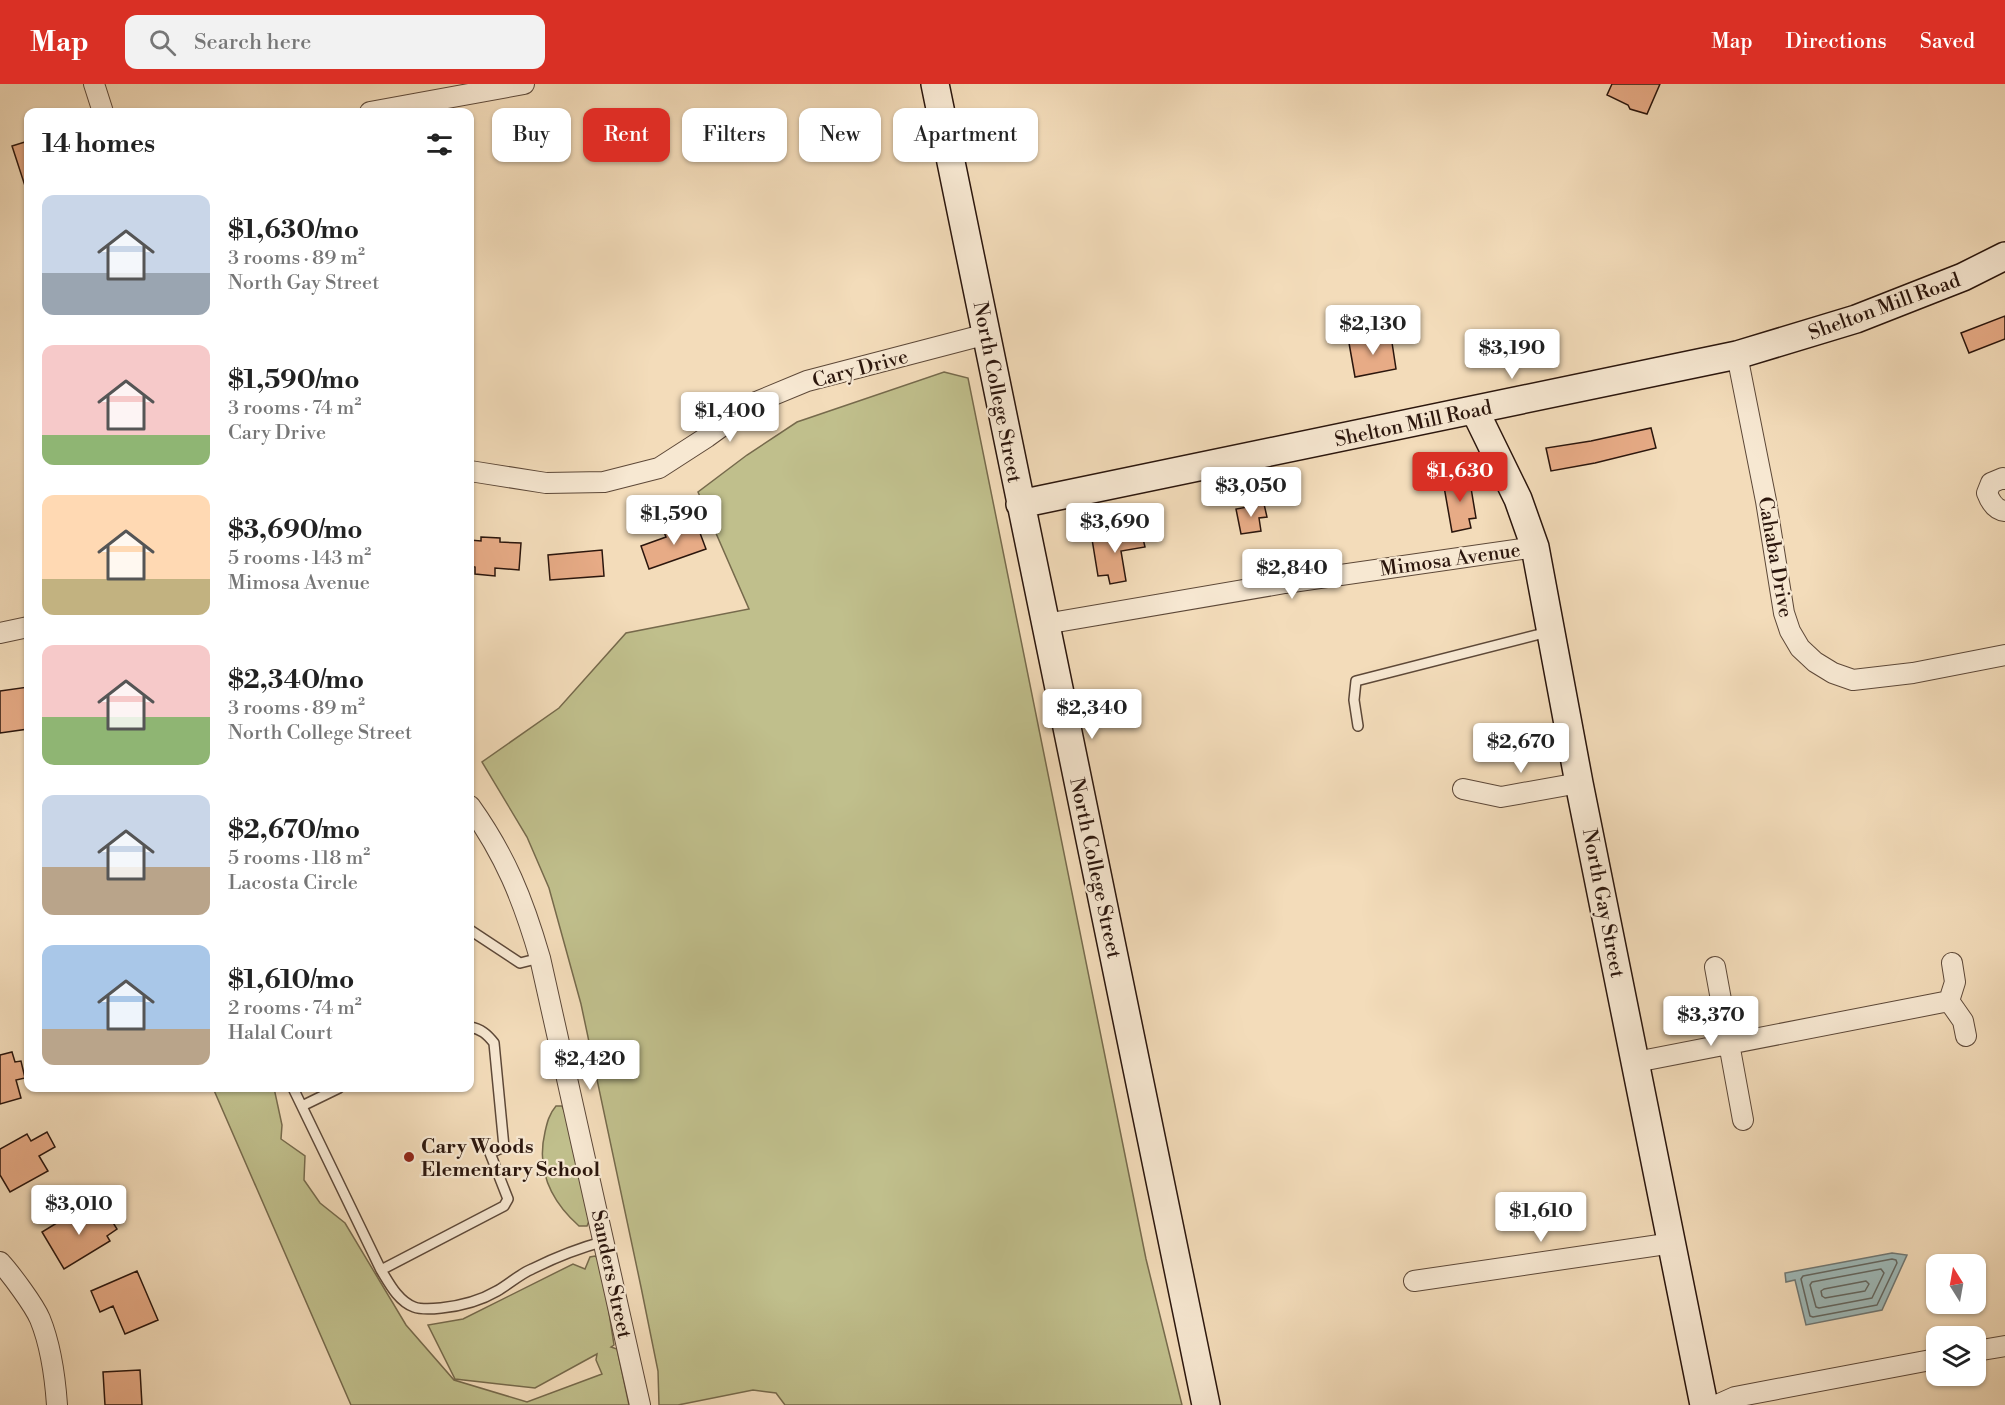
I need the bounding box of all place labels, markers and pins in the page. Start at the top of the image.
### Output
pin: $2,130 [1324,305,1422,356]
pin: $3,190 [1463,329,1561,380]
pin: $1,400 [681,392,779,443]
pin: $1,630 [1411,452,1509,503]
pin: $3,050 [1202,467,1300,518]
pin: $1,590 [625,495,723,546]
pin: $3,690 [1066,503,1164,554]
pin: $2,840 [1243,549,1341,600]
pin: $2,340 [1043,689,1141,740]
pin: $2,670 [1472,723,1570,774]
pin: $3,370 [1662,996,1760,1047]
pin: $2,420 [541,1040,639,1091]
place label: Cary Woods Elementary School [421,1135,600,1183]
marker: Cary Woods Elementary School [402,1150,416,1164]
pin: $3,010 [30,1185,128,1236]
pin: $1,610 [1492,1192,1590,1243]

